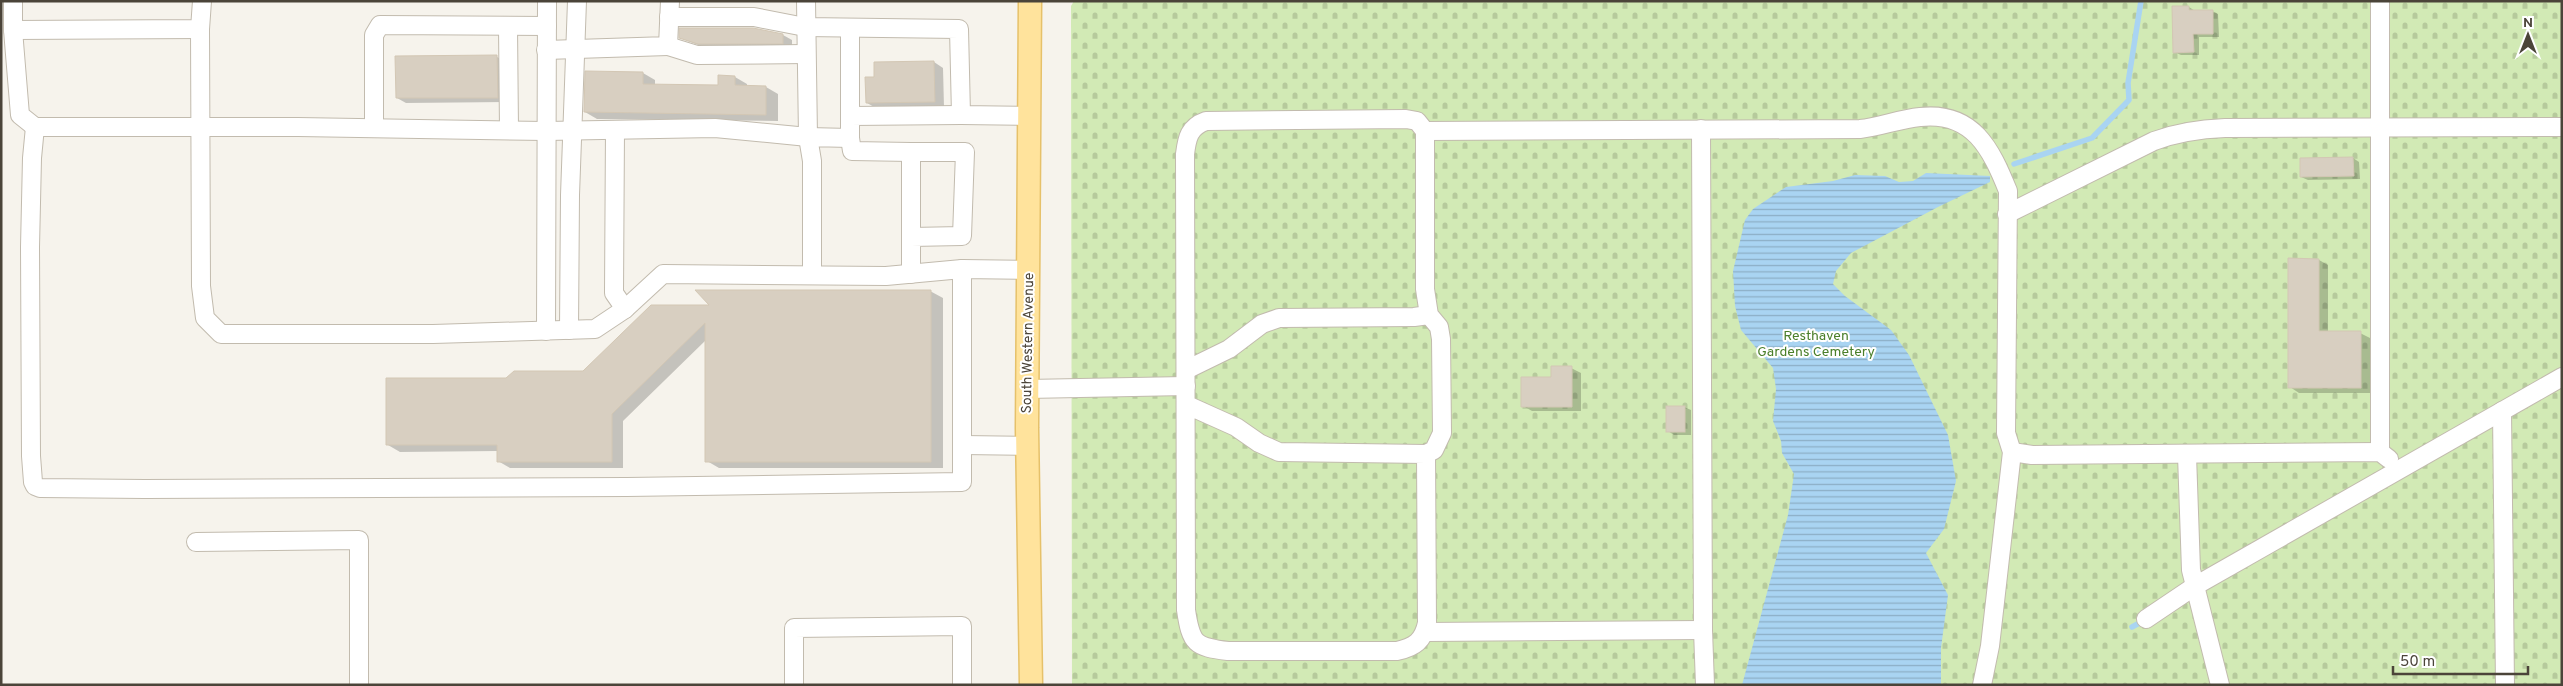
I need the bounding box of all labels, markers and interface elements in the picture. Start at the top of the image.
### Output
north arrow [2503,10,2553,60]
text: N [2523,15,2533,32]
street label: South Western Avenue [1019,273,1038,413]
park label: Resthaven Gardens Cemetery [1757,328,1875,361]
scale bar [2393,644,2528,676]
text: 50 m [2400,653,2435,672]

